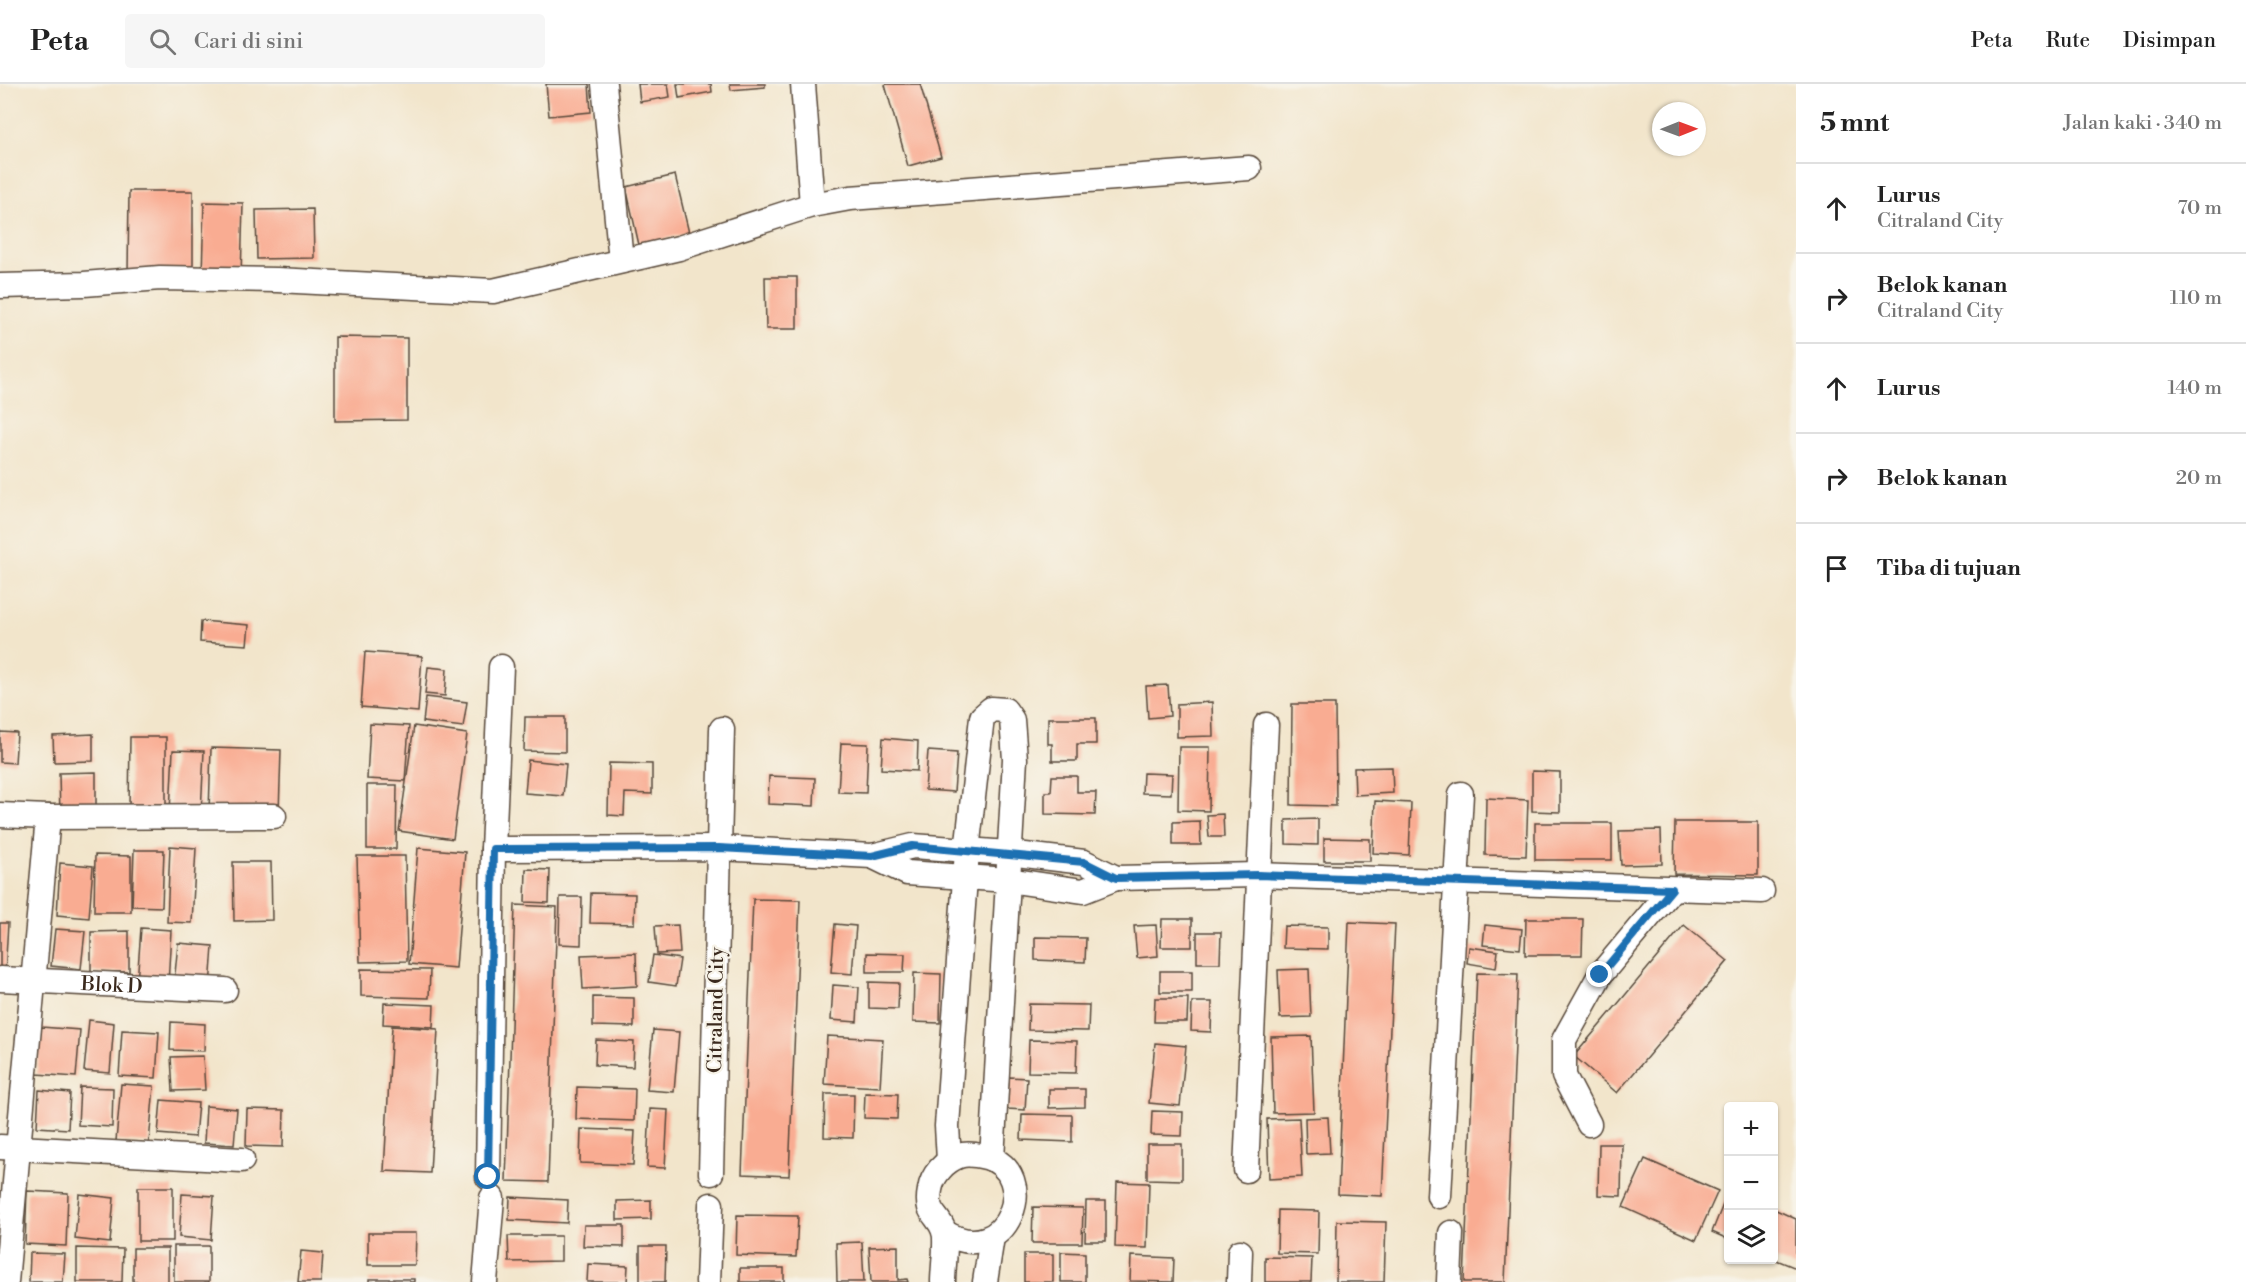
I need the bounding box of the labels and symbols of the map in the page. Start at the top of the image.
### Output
north arrow [1652,102,1706,156]
street label: Citraland City [703,946,730,1073]
route end [1586,961,1612,987]
street label: Blok D [80,972,143,1000]
route start [474,1163,500,1189]

